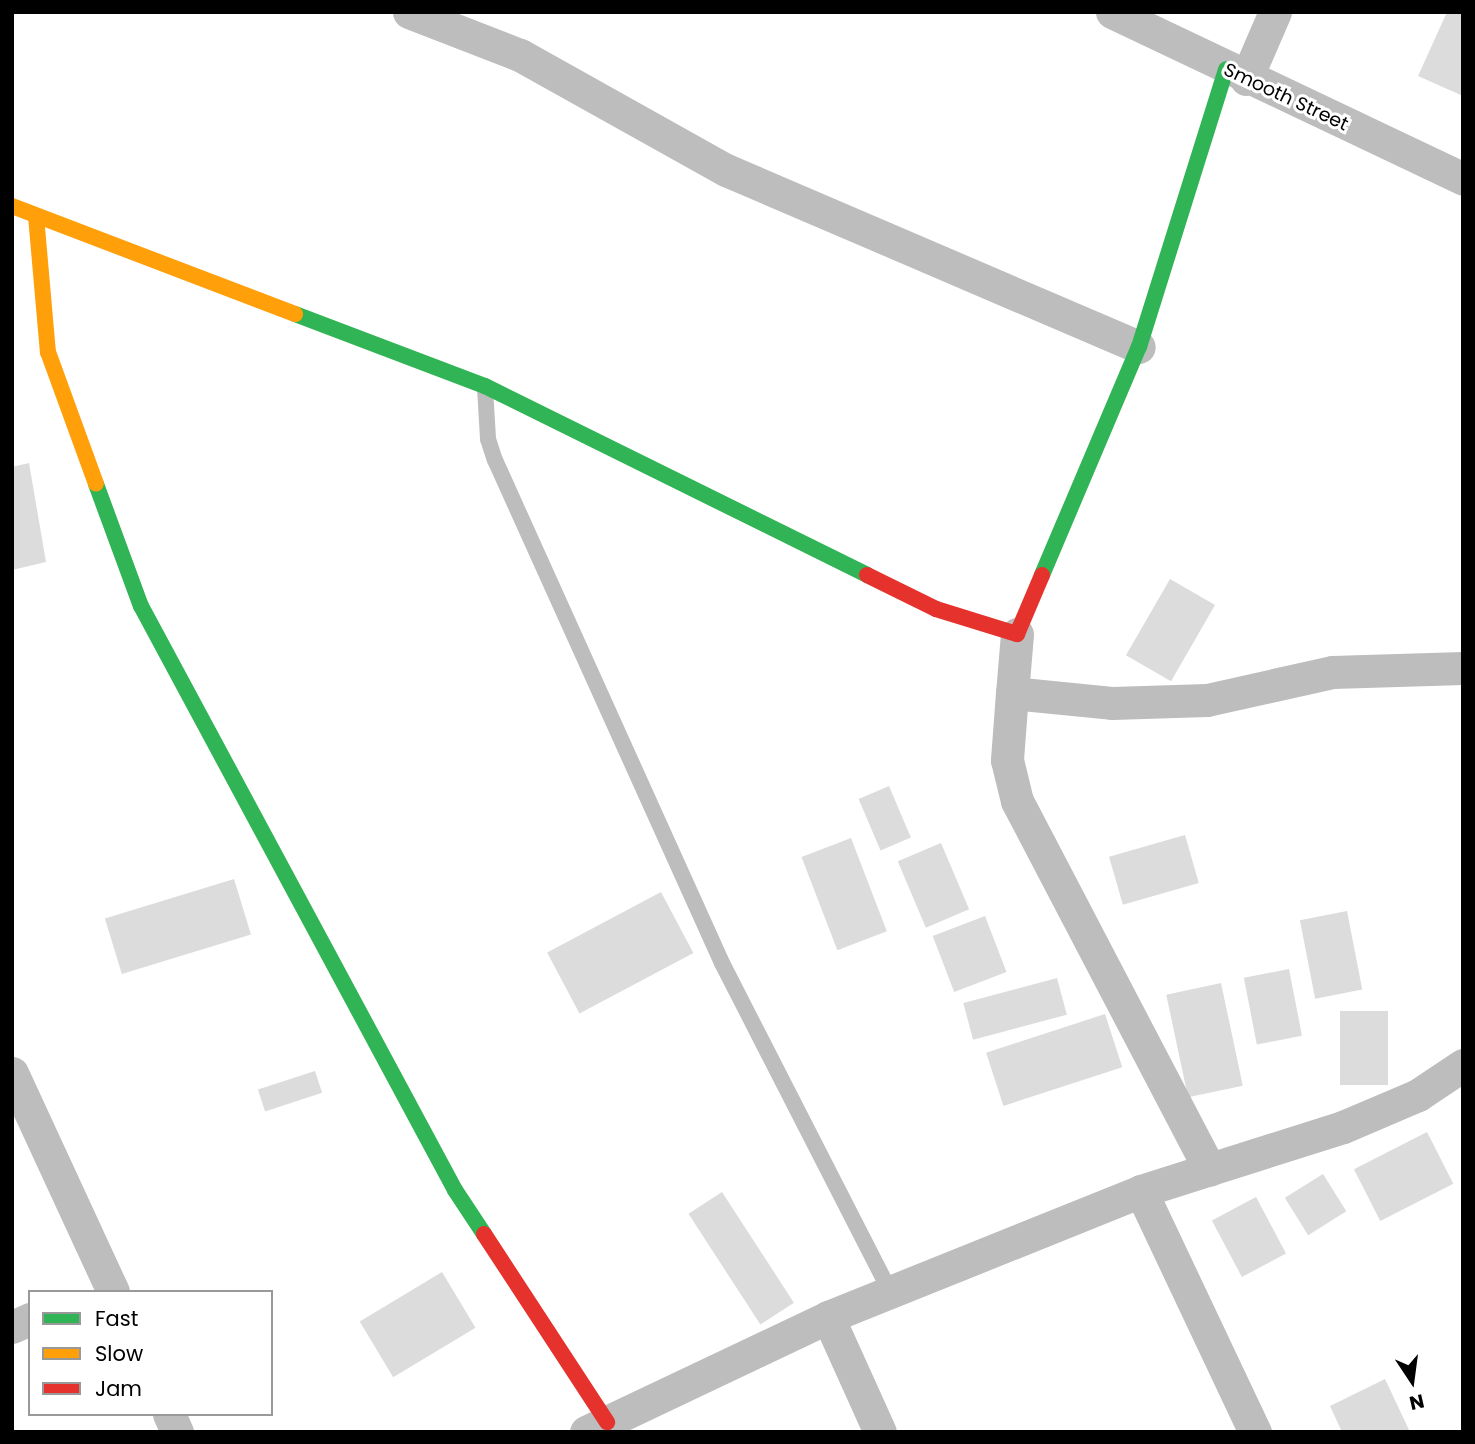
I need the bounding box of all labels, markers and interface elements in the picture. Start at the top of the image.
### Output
street label: Smooth Street [1220,58,1352,136]
legend [28,1290,273,1416]
text: Fast [95,1304,138,1333]
text: Slow [95,1339,143,1368]
north arrow [1377,1346,1447,1416]
text: Jam [95,1374,142,1403]
text: N [1407,1387,1427,1417]

